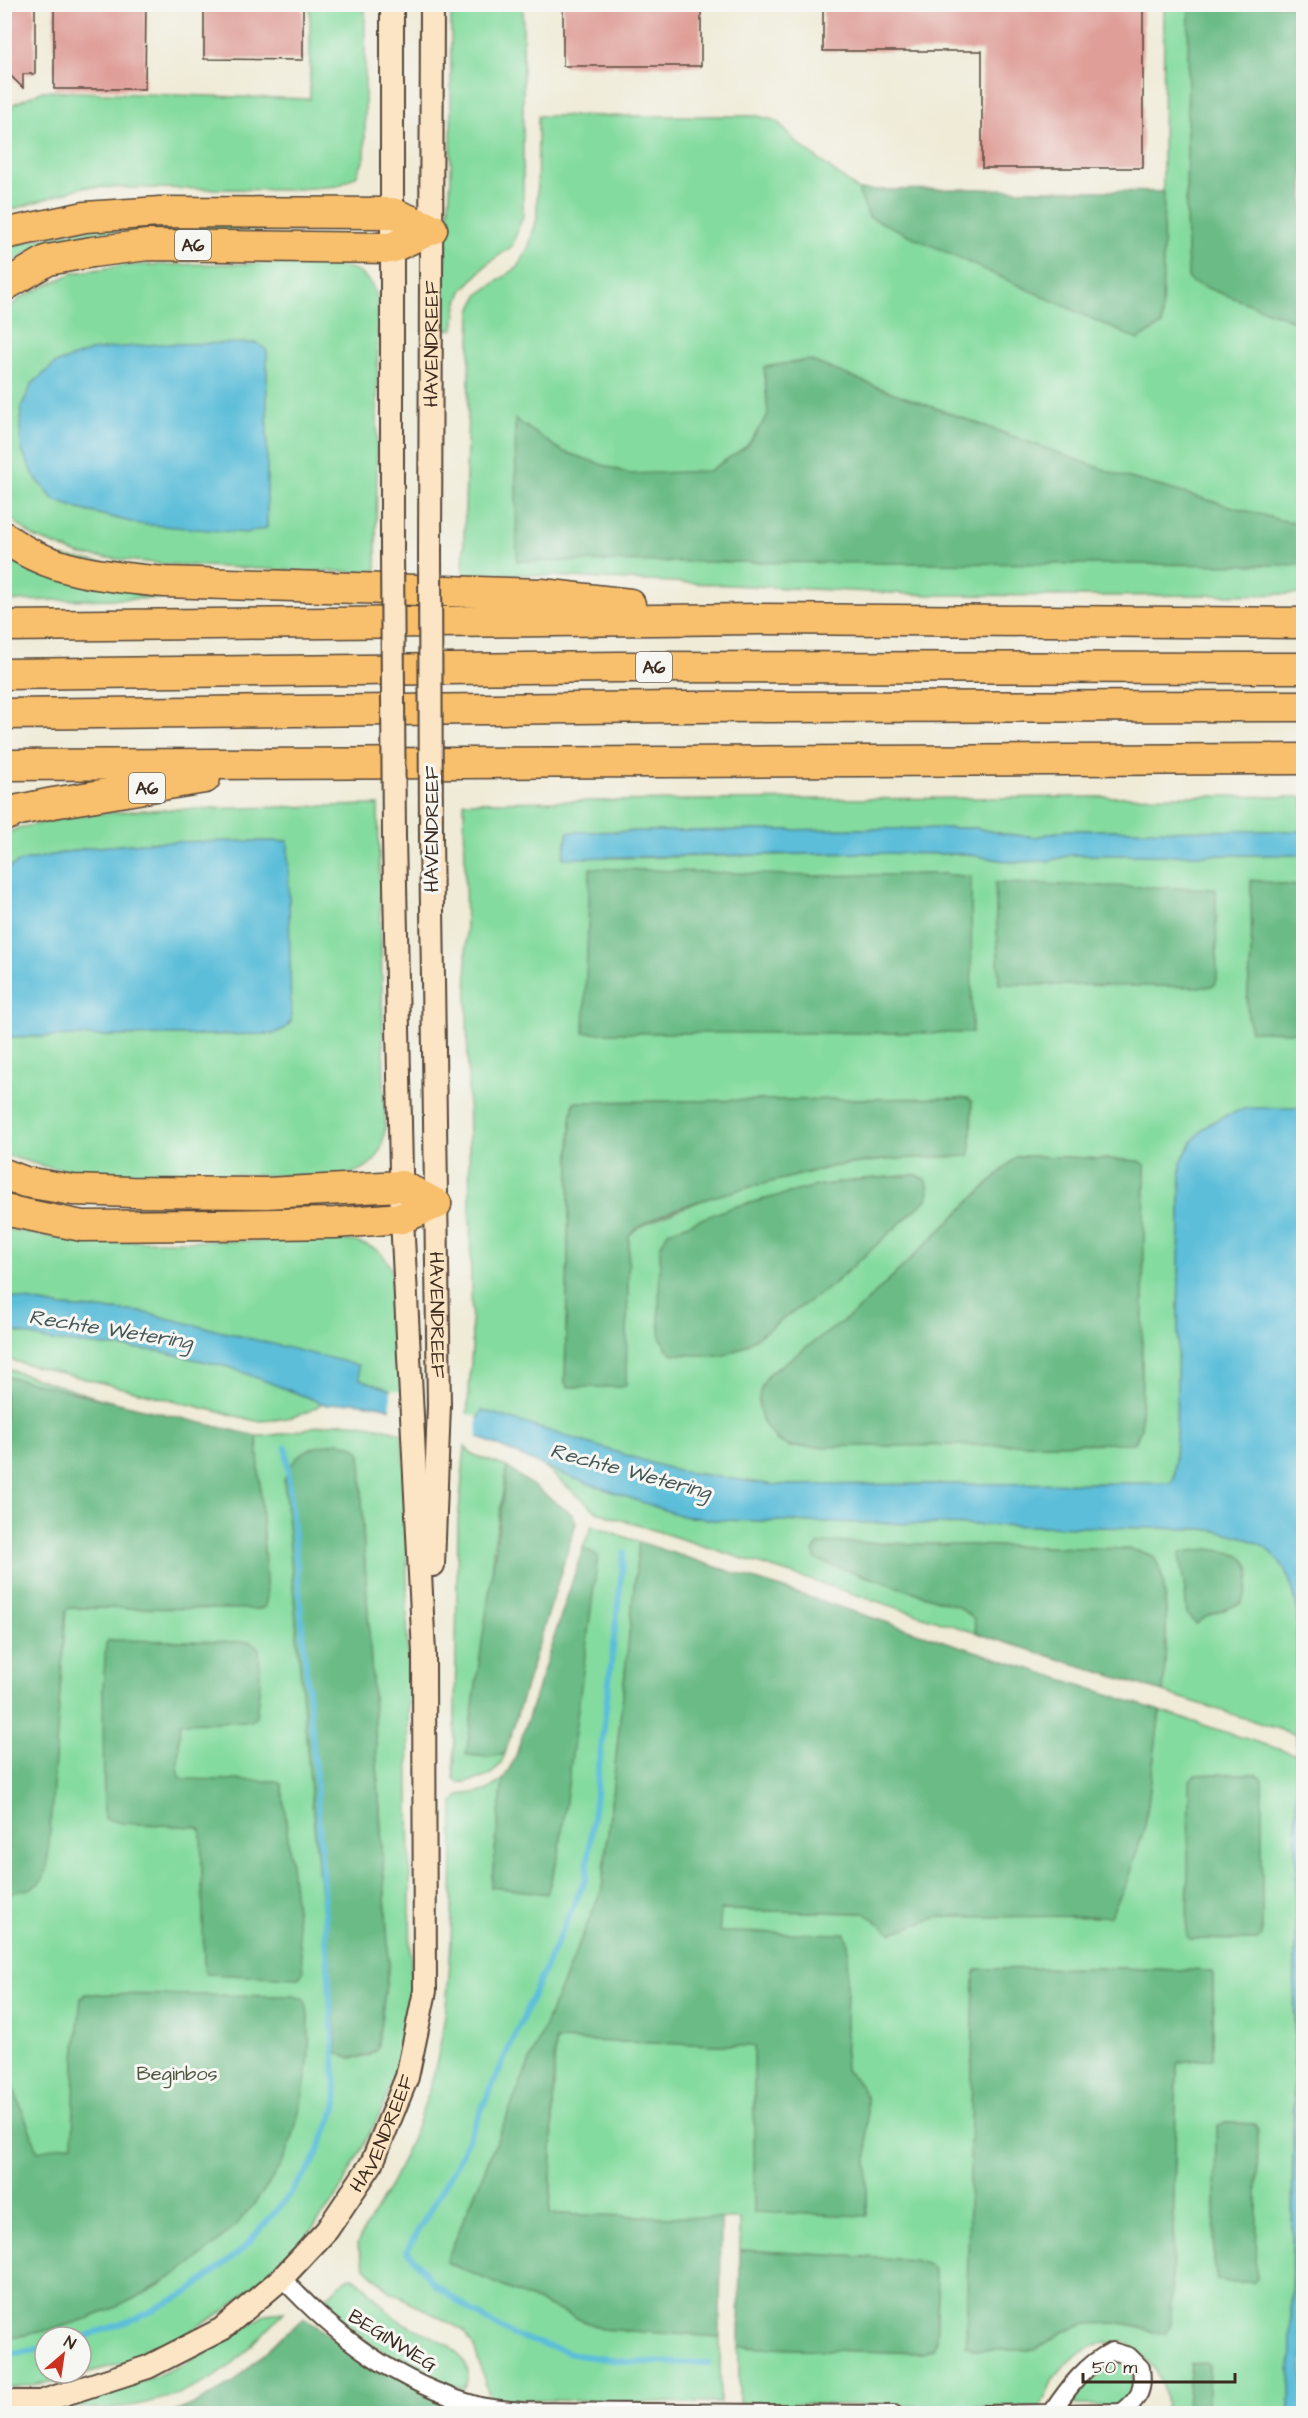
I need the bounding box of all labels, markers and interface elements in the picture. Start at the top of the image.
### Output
road number: A6 [175,230,211,260]
street label: HAVENDREEF [418,280,446,407]
road number: A6 [636,652,672,682]
street label: HAVENDREEF [418,766,446,892]
road number: A6 [129,773,165,803]
street label: HAVENDREEF [422,1251,452,1379]
water label: Rechte Wetering [27,1302,196,1358]
water label: Rechte Wetering [547,1436,716,1508]
park label: Beginbos [137,2060,217,2089]
street label: HAVENDREEF [343,2071,422,2198]
street label: BEGINWEG [343,2302,442,2379]
north arrow [33,2325,93,2385]
text: N [60,2331,80,2355]
scale bar [1083,2346,1234,2384]
text: 50 m [1092,2355,1137,2380]

